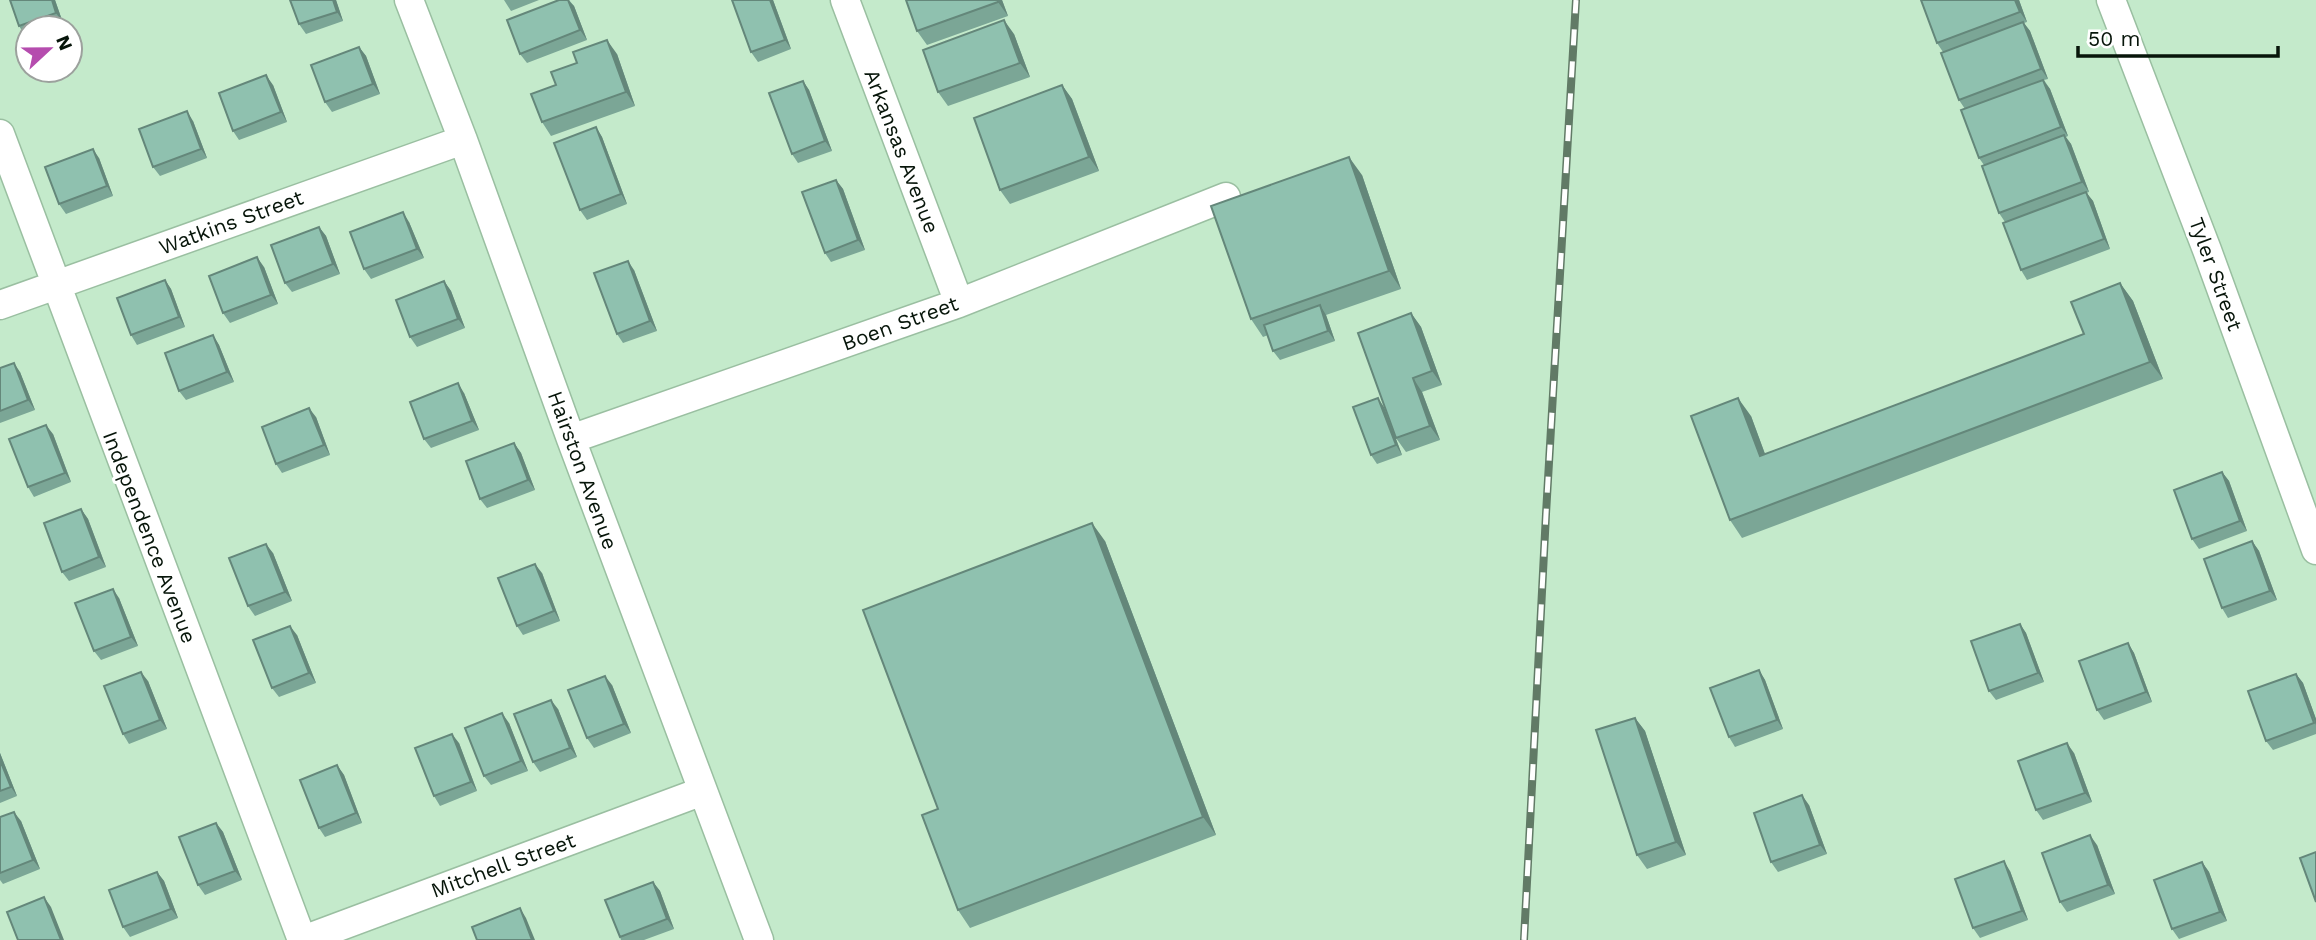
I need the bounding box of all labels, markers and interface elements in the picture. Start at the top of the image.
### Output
north arrow [14,14,84,84]
scale bar [2078,14,2278,58]
text: 50 m [2088,26,2140,51]
text: N [51,32,78,54]
street label: Arkansas Avenue [859,65,945,237]
street label: Watkins Street [156,184,307,260]
street label: Tyler Street [2184,214,2248,334]
street label: Boen Street [838,290,962,356]
street label: Hairston Avenue [543,387,623,553]
street label: Independence Avenue [98,427,202,647]
street label: Mitchell Street [427,827,579,903]

